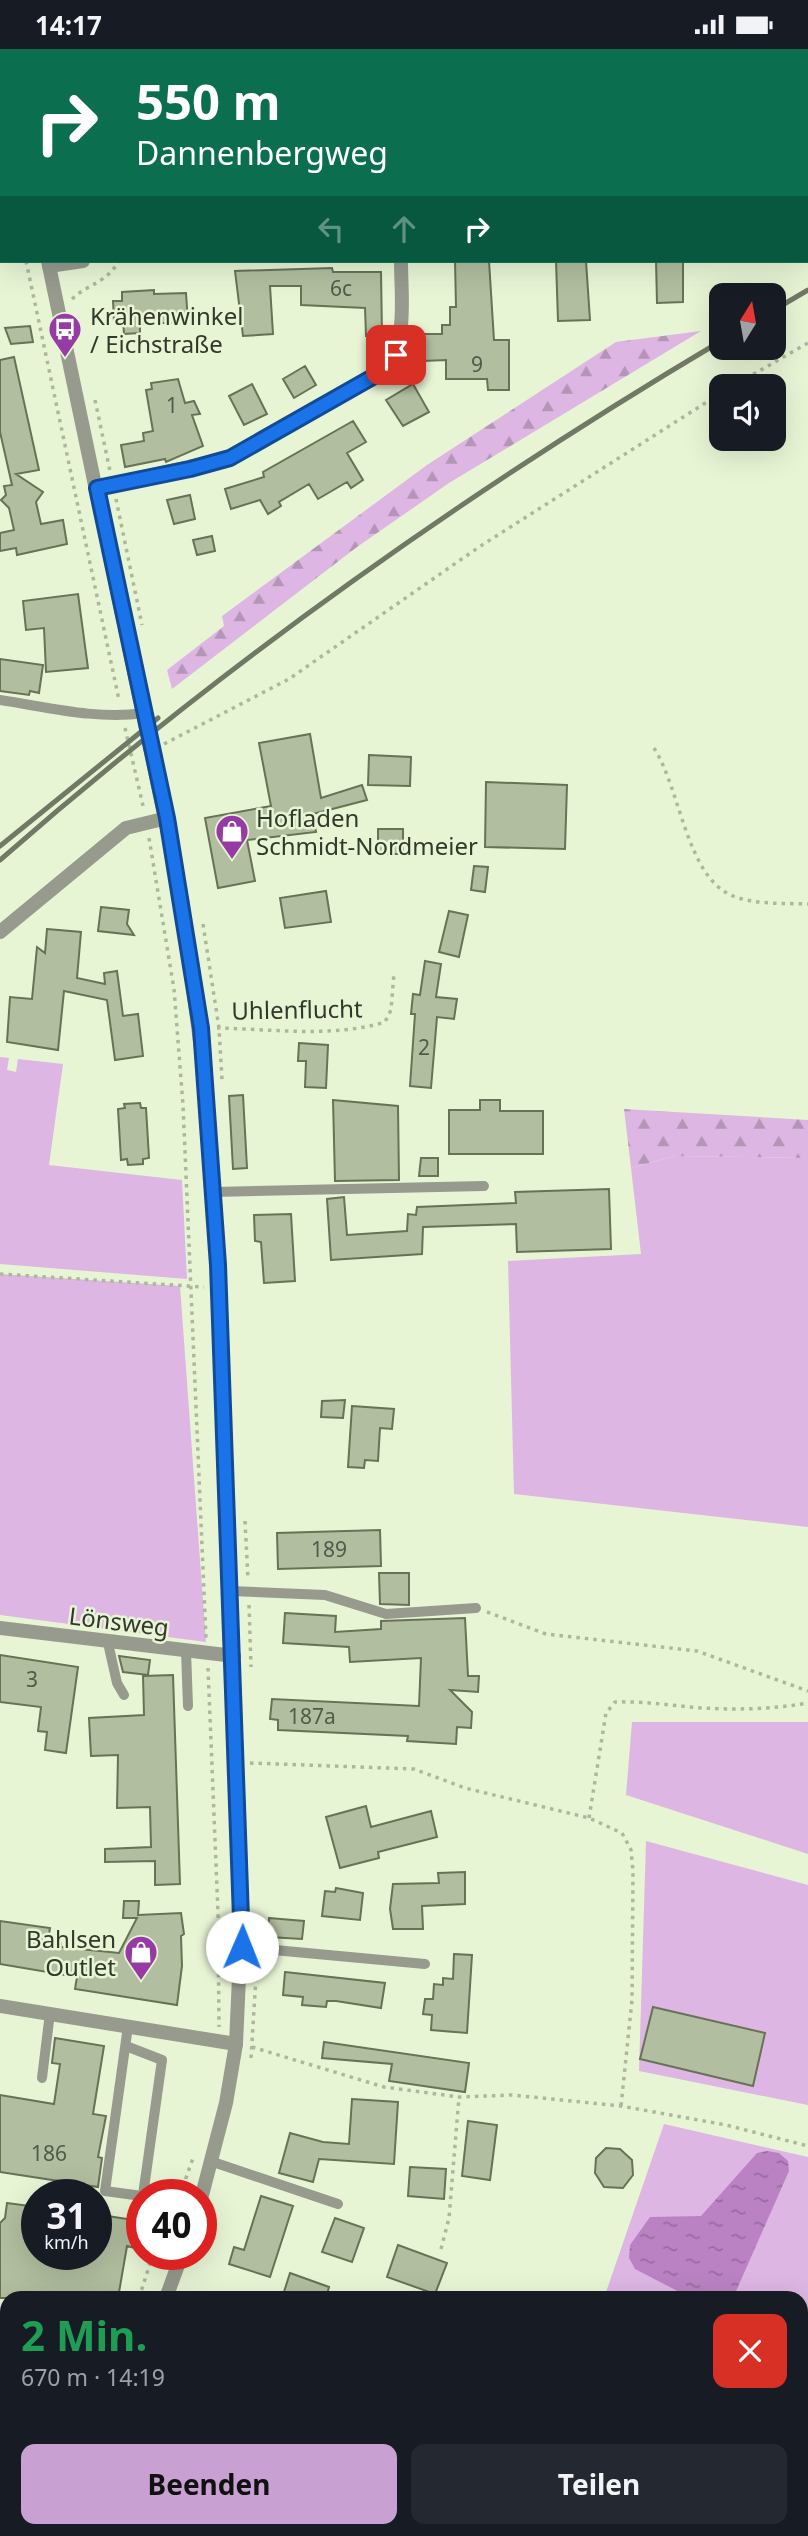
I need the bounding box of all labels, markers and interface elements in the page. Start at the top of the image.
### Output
text: 14:17 [35,7,102,43]
text: 550 m [136,68,281,134]
icon: right [21,77,112,168]
text: Dannenbergweg [136,131,388,174]
icon: left [312,210,350,248]
icon: ahead [385,210,423,248]
icon: right [458,210,496,248]
house number: 6c [330,274,352,302]
north arrow [709,283,786,361]
map controls [709,283,786,451]
place label: Krähenwinkel / Eichstraße [90,299,243,360]
bus stop icon: Krähenwinkel / Eichstraße [46,310,84,359]
pin [366,325,426,385]
icon: arrive [377,336,415,374]
house number: 9 [471,350,483,378]
button: sound [709,374,786,451]
house number: 1 [166,391,178,419]
place label: Hofladen Schmidt-Nordmeier [256,801,478,862]
shop icon: Hofladen Schmidt-Nordmeier [213,812,251,861]
street label: Uhlenflucht [231,991,363,1027]
house number: 2 [418,1033,430,1061]
house number: 189 [311,1535,347,1563]
street label: Lönsweg [67,1598,171,1644]
house number: 3 [26,1665,38,1693]
house number: 187a [288,1702,336,1730]
position arrow [205,1910,279,1984]
place label: Bahlsen Outlet [26,1922,116,1983]
shop icon: Bahlsen Outlet [122,1933,160,1982]
house number: 186 [31,2139,67,2167]
speed limit sign: 40 [126,2179,217,2270]
text: 31 [46,2192,87,2239]
text: km/h [44,2230,89,2254]
text: 2 Min. [21,2306,147,2363]
button: close [713,2314,787,2388]
text: 670 m · 14:19 [21,2361,165,2393]
button: Beenden [21,2444,397,2524]
button: Teilen [411,2444,787,2524]

